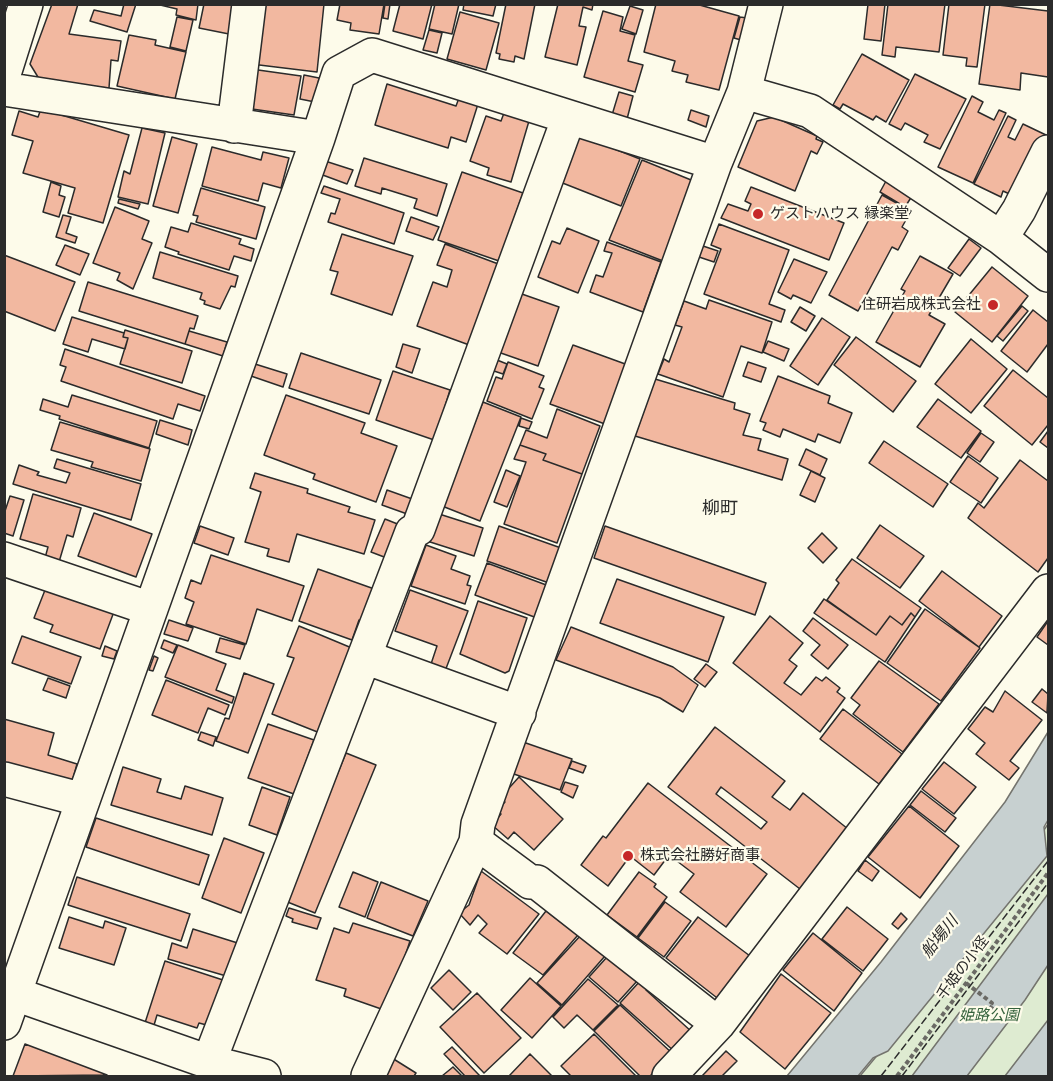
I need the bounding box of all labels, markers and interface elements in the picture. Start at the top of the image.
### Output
place label: ゲストハウス 縁楽堂 [770,205,909,223]
marker: ゲストハウス 縁楽堂 [751,207,765,221]
place label: 住研岩成株式会社 [861,296,981,314]
marker: 住研岩成株式会社 [986,298,1000,312]
district label: 柳町 [702,498,738,520]
place label: 株式会社勝好商事 [640,847,760,865]
marker: 株式会社勝好商事 [621,849,635,863]
water label: 船場川 [917,912,963,962]
street label: 千姫の小径 [933,933,993,1003]
park label: 姫路公園 [959,1007,1019,1025]

